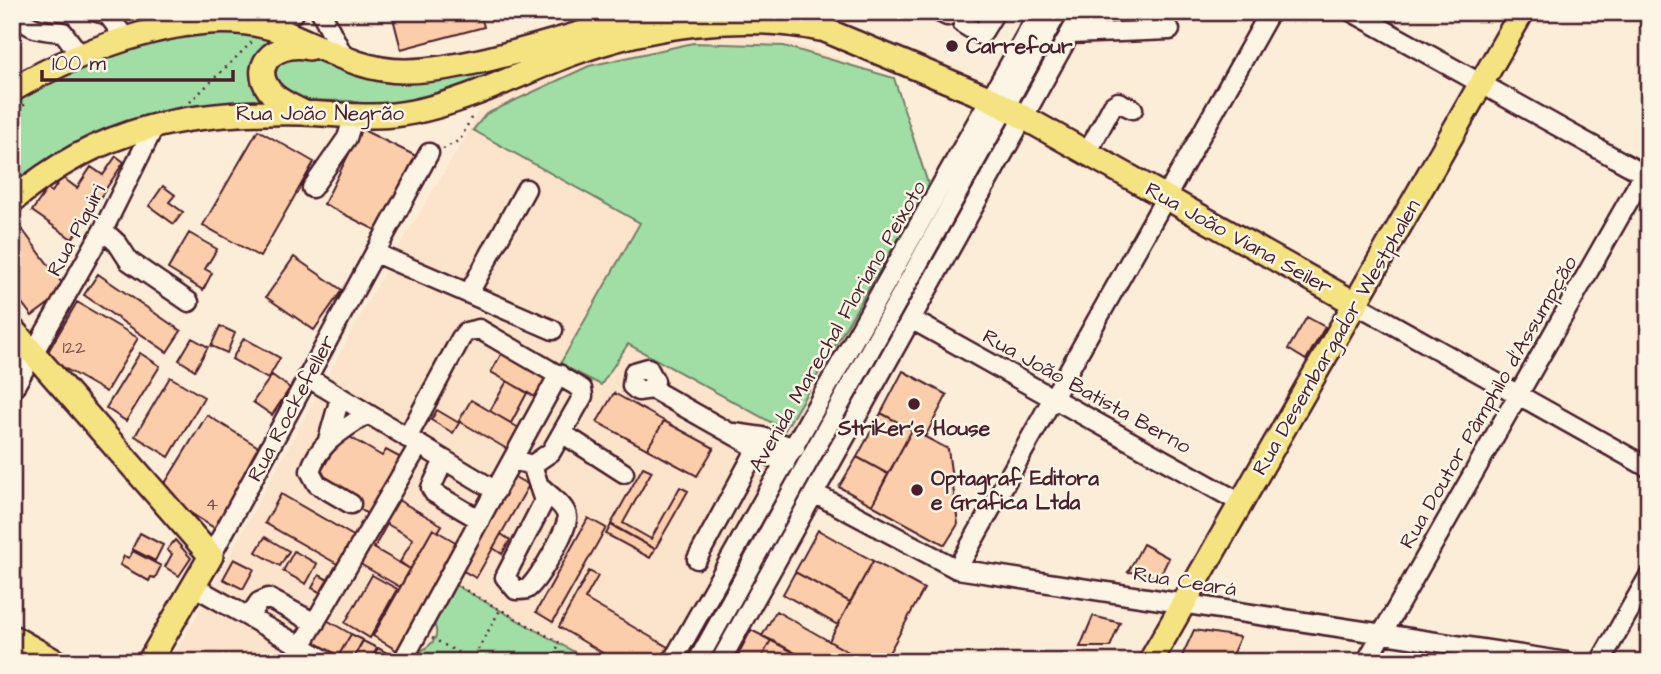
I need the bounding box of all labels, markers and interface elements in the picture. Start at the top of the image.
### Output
place label: Carrefour [966,32,1073,61]
scale bar [42,38,233,82]
marker: Carrefour [944,38,960,54]
text: 100 m [52,49,107,78]
street label: Rua João Negrão [236,99,404,130]
street label: Avenida Marechal Floriano Peixoto [742,175,933,477]
street label: Rua João Viana Seiler [1140,175,1338,302]
street label: Rua Piquiri [40,179,113,281]
street label: Rua Desembargador Westphalen [1245,194,1429,482]
street label: Rua Doutor Pâmphilo d'Assumpção [1392,250,1585,554]
street label: Rua João Batista Berno [977,322,1196,461]
street label: Rua Rockefeller [241,329,343,487]
house number: 122 [63,335,86,360]
marker: Striker's House [906,396,922,412]
place label: Striker's House [837,414,991,443]
place label: Optagraf Editora e Grafica Ltda [931,464,1099,517]
marker: Optagraf Editora e Grafica Ltda [909,482,925,498]
house number: 4 [206,492,218,517]
street label: Rua Ceará [1131,559,1239,604]

